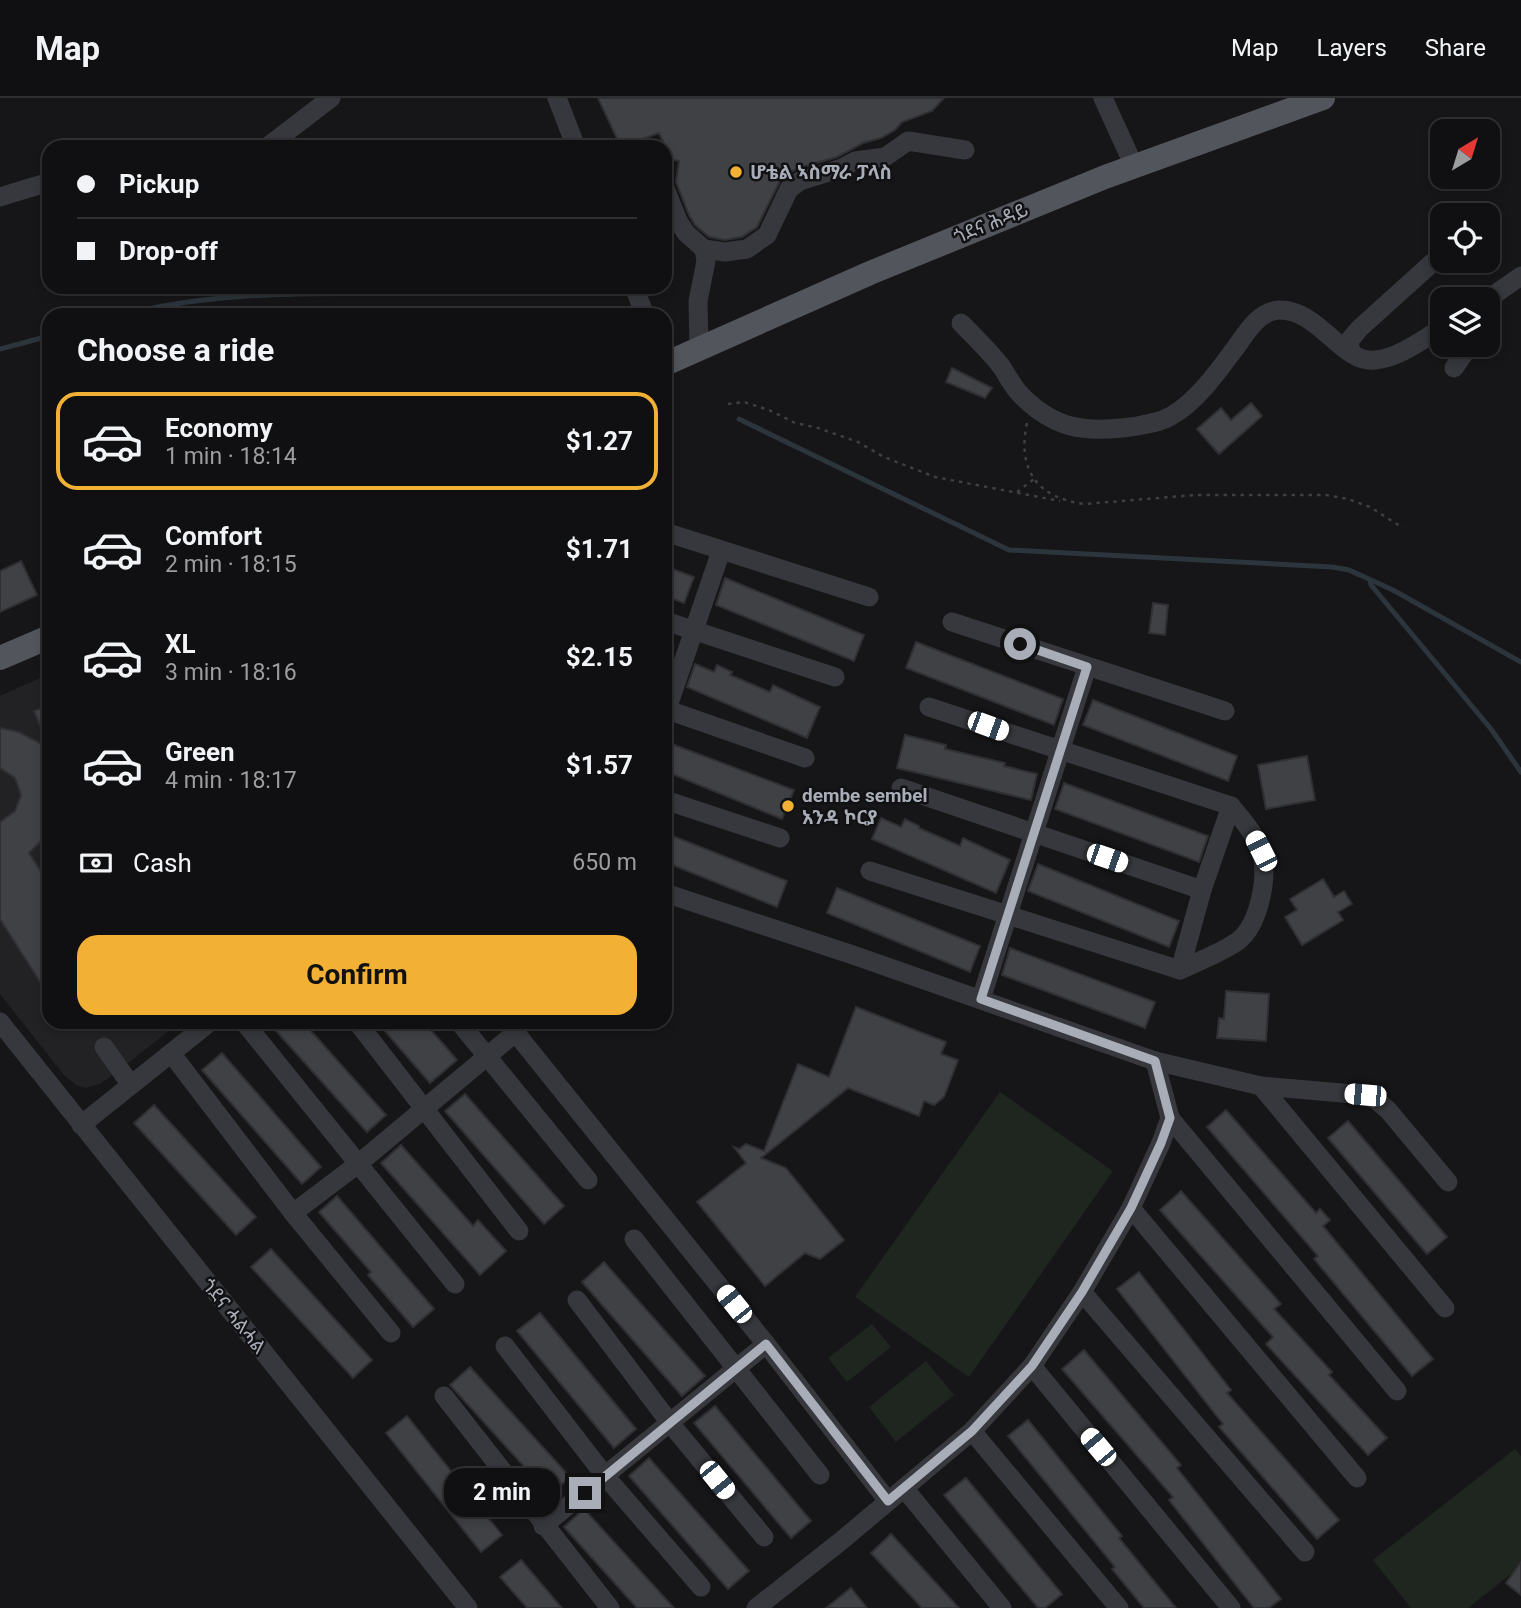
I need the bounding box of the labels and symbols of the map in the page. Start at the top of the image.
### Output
north arrow [1430,119,1500,189]
place label: ሆቴል ኣስማራ ፓላስ [750,161,892,184]
marker: ሆቴል ኣስማራ ፓላስ [728,164,744,180]
street label: ጎደና ሕዳይ [950,198,1032,248]
route start [1004,628,1036,660]
car [965,709,1012,743]
place label: dembe sembel አንዳ ኮርያ [802,784,928,829]
marker: dembe sembel አንዳ ኮርያ [780,798,796,814]
car [1243,828,1280,874]
car [1084,841,1131,875]
car [1344,1083,1387,1107]
street label: ጎደና ሓልሓል [197,1274,271,1358]
car [713,1281,756,1327]
car [1077,1424,1120,1470]
car [696,1457,739,1503]
callout: 2 min [445,1468,560,1518]
route end [569,1477,601,1509]

